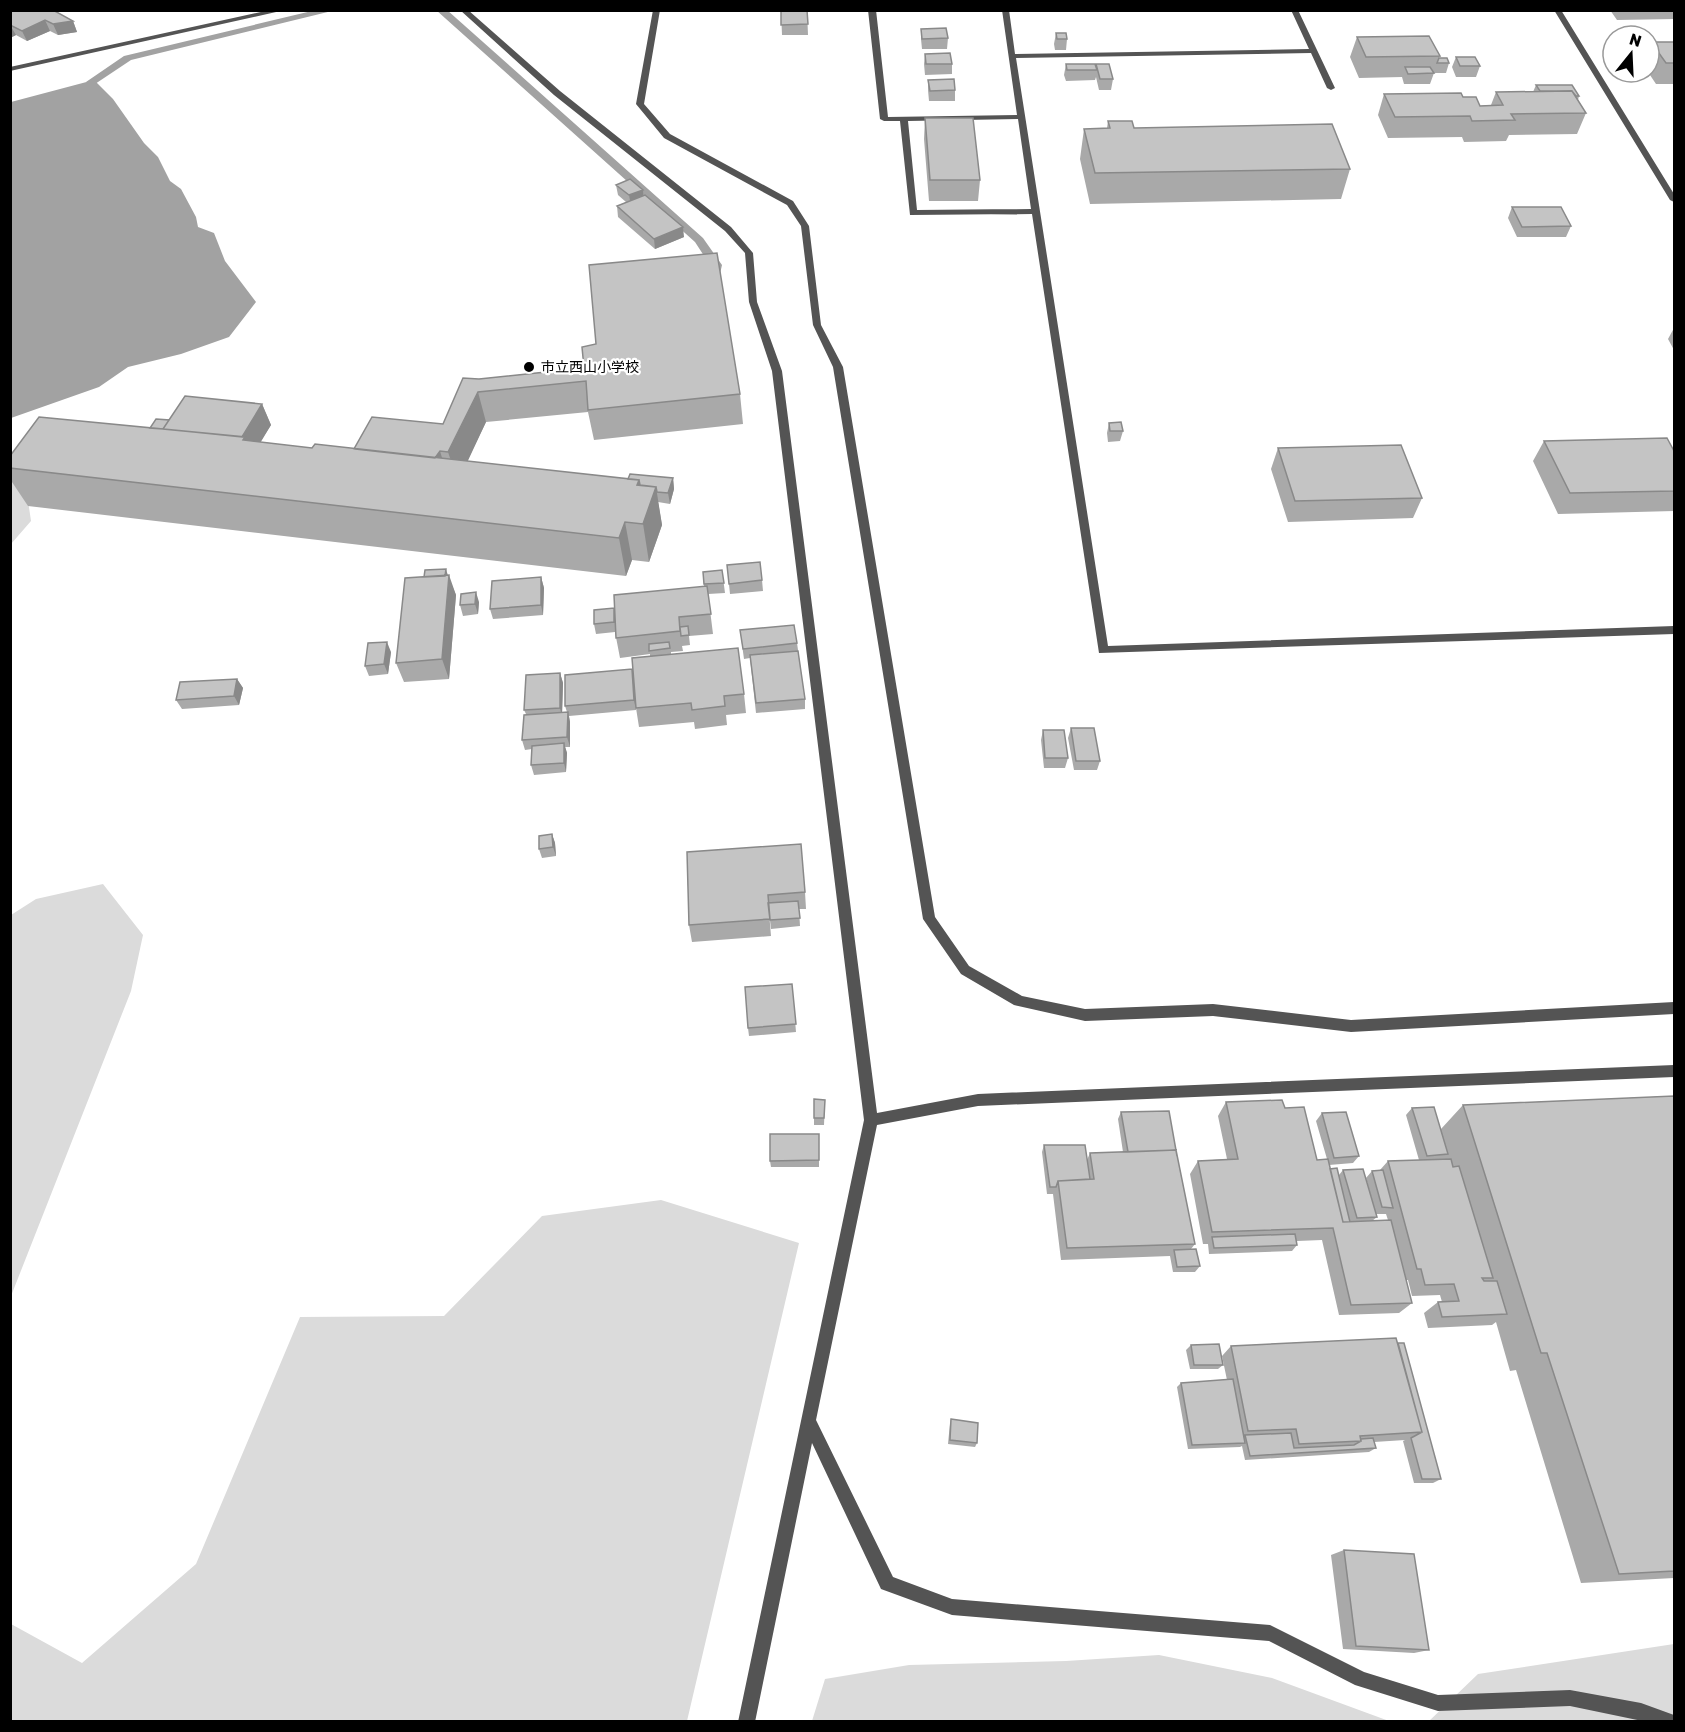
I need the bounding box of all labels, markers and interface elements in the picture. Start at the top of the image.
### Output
north arrow [1601,24,1661,84]
text: N [1627,29,1644,51]
place label: 市立西山小学校 [541,359,639,376]
marker: 市立西山小学校 [522,360,536,374]

